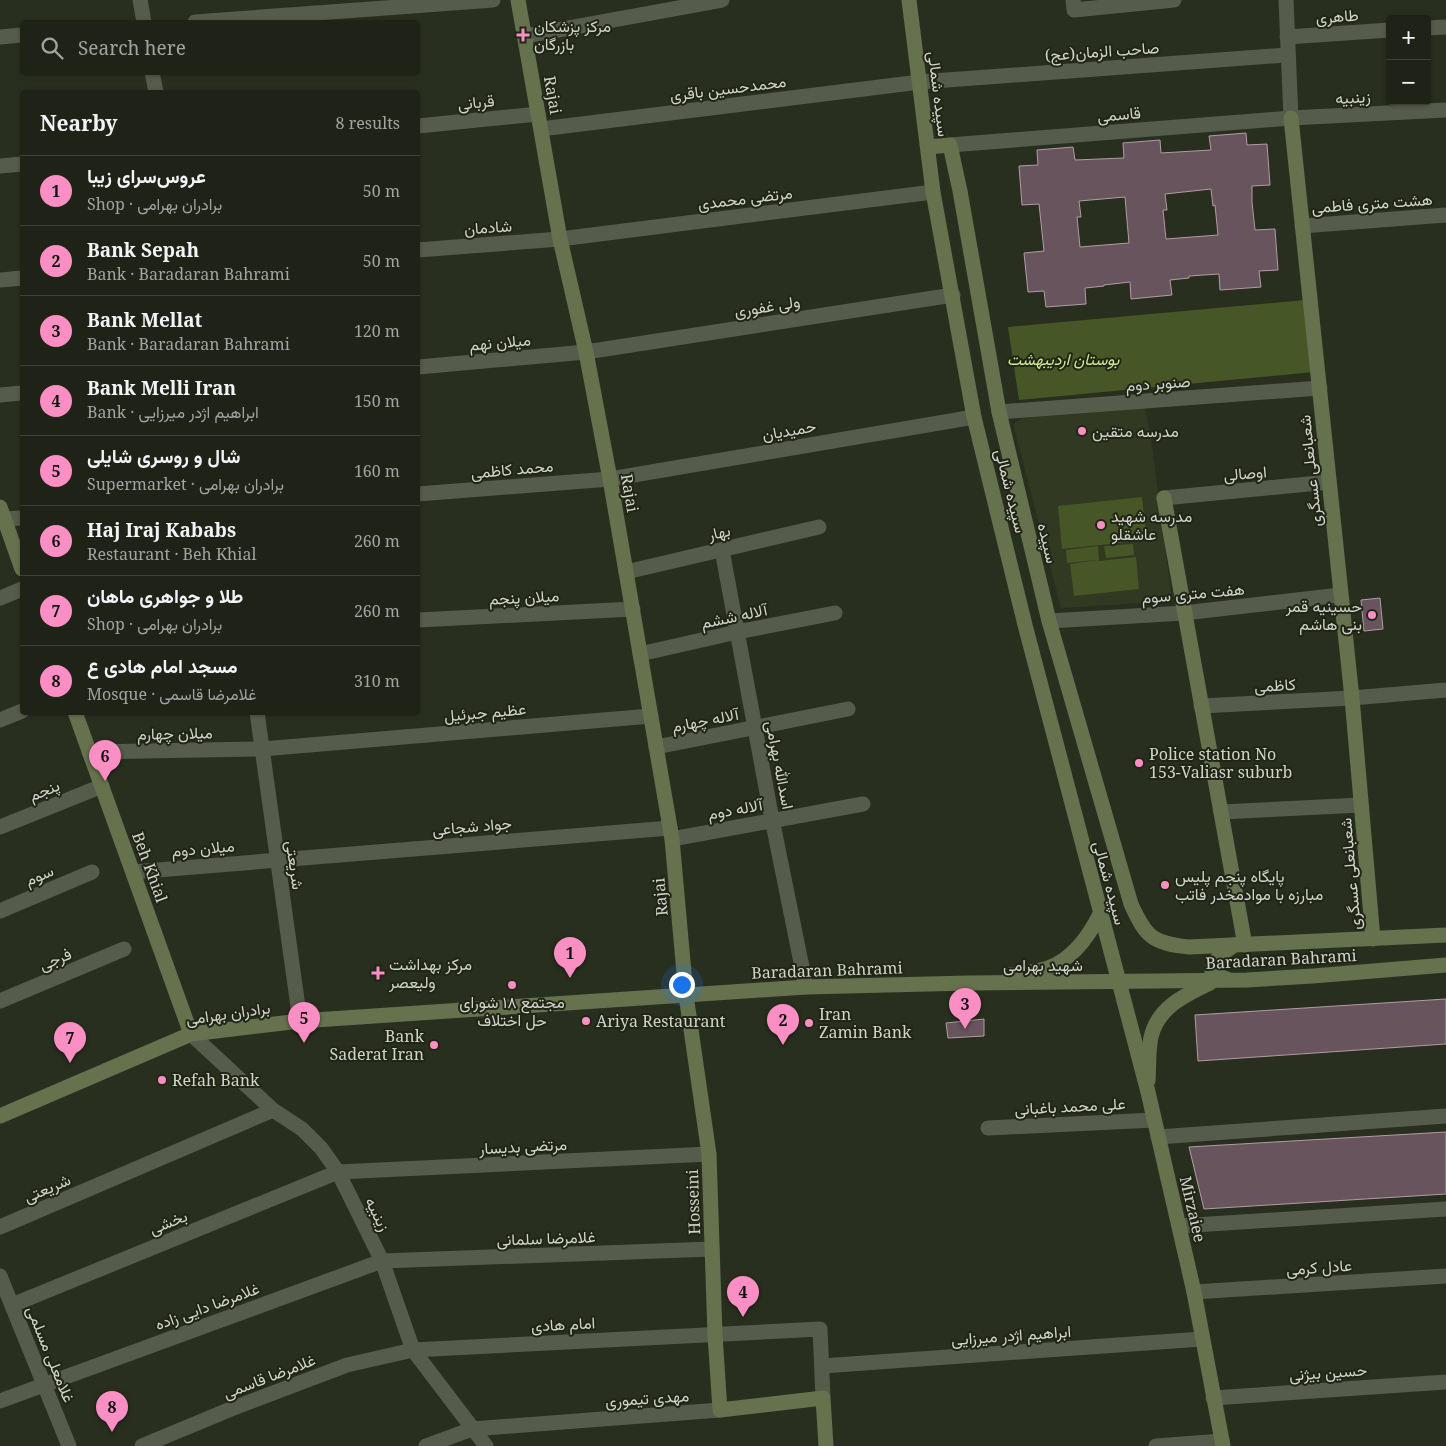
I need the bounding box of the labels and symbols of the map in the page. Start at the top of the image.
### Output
street label: طاهری [1315,4,1359,28]
place label: مرکز پزشکان بازرگان [534,15,611,55]
marker: مرکز پزشکان بازرگان [516,28,530,42]
street label: صاحب الزمان(عج) [1044,36,1160,67]
street label: سپیده شمالی [922,50,955,138]
street label: محمدحسین باقری [669,70,787,106]
street label: Rajai [539,74,567,116]
street label: زینبیه [1335,85,1371,109]
street label: قربانی [456,89,496,115]
street label: قاسمی [1096,101,1142,127]
street label: مرتضی محمدی [696,181,794,215]
street label: هشت متری فاطمی [1311,188,1433,218]
street label: شادمان [463,214,513,240]
street label: ولی غفوری [732,290,802,322]
street label: میلان نهم [468,328,532,356]
park label: بوستان اردیبهشت [1007,348,1120,370]
street label: صنوبر دوم [1125,370,1191,396]
street label: حمیدیان [760,414,818,446]
street label: شعبانعلی عسگری [1293,414,1327,528]
place label: مدرسه متقین [1092,420,1179,442]
marker: مدرسه متقین [1076,425,1088,437]
street label: سپیده شمالی [989,447,1032,536]
street label: محمد کاظمی [470,454,554,484]
street label: اوصالی [1222,460,1268,486]
street label: Rajai [616,472,644,514]
place label: مدرسه شهید عاشقلو [1111,505,1192,545]
street label: بهار [705,519,732,545]
marker: مدرسه شهید عاشقلو [1095,519,1107,531]
street label: سپیده [1032,521,1063,566]
street label: هفت متری سوم [1141,578,1245,608]
street label: میلان پنجم [488,584,560,611]
place label: حسینیه قمر بنی هاشم [1285,595,1362,635]
street label: آلاله ششم [699,598,770,634]
marker: حسینیه قمر بنی هاشم [1366,609,1378,621]
street label: کاظمی [1254,673,1296,697]
street label: عظیم جبرئیل [443,697,527,727]
street label: آلاله چهارم [670,703,742,738]
street label: اسدالله بهرامی [761,719,799,811]
street label: میلان چهارم [137,721,213,746]
pin: 6 [89,740,121,781]
place label: Police station No 153-Valiasr suburb [1149,743,1292,783]
marker: Police station No 153-Valiasr suburb [1133,757,1145,769]
street label: پنجم [25,774,63,807]
street label: آلاله دوم [706,793,765,825]
street label: جواد شجاعی [431,812,513,840]
street label: شعبانعلی عسگری [1334,817,1366,931]
street label: Beh Khial [127,829,173,905]
street label: میلان دوم [171,834,235,862]
street label: شریعتی [281,839,309,891]
street label: سپیده شمالی [1087,839,1132,928]
street label: سوم [21,859,57,891]
place label: پایگاه پنجم پلیس مبارزه با موادمخدر فاتب [1175,865,1323,905]
street label: Rajai [647,877,673,917]
marker: پایگاه پنجم پلیس مبارزه با موادمخدر فاتب [1159,879,1171,891]
pin: 1 [554,937,586,978]
street label: فرجی [35,942,75,976]
street label: Baradaran Bahrami [1205,944,1357,974]
place label: مرکز بهداشت ولیعصر [388,953,472,993]
street label: شهید بهرامی [1003,954,1083,976]
street label: Baradaran Bahrami [751,956,903,984]
marker: مرکز بهداشت ولیعصر [371,966,385,980]
your location [669,972,695,998]
marker: مجتمع ۱۸ شورای حل اختلاف [506,979,518,991]
pin: 3 [949,988,981,1029]
place label: مجتمع ۱۸ شورای حل اختلاف [459,991,565,1031]
street label: برادران بهرامی [184,996,272,1030]
pin: 5 [288,1002,320,1043]
place label: Iran Zamin Bank [819,1003,912,1043]
pin: 2 [767,1004,799,1045]
place label: Ariya Restaurant [596,1010,726,1032]
marker: Ariya Restaurant [580,1015,592,1027]
marker: Iran Zamin Bank [803,1017,815,1029]
pin: 7 [54,1022,86,1063]
place label: Bank Saderat Iran [329,1025,425,1065]
marker: Bank Saderat Iran [428,1039,440,1051]
place label: Refah Bank [172,1069,260,1091]
marker: Refah Bank [156,1074,168,1086]
street label: علی محمد باغبانی [1014,1092,1126,1120]
street label: مرتضی بدیسار [477,1133,568,1159]
street label: شریعتی [20,1168,74,1208]
street label: Hosseini [681,1169,705,1235]
street label: Mirzaiee [1175,1174,1211,1244]
street label: زینبیه [360,1193,396,1235]
street label: بخشی [146,1204,190,1240]
street label: غلامرضا سلمانی [496,1225,596,1251]
street label: عادل کرمی [1285,1254,1353,1280]
pin: 4 [727,1276,759,1317]
street label: غلامرضا دایی زاده [152,1277,262,1335]
street label: غلامعلی مسلمی [22,1302,80,1406]
street label: امام هادی [530,1311,596,1337]
street label: ابراهیم اژدر میرزایی [950,1320,1072,1350]
street label: غلامرضا قاسمی [220,1348,318,1404]
street label: حسین بیژنی [1288,1358,1368,1386]
street label: مهدی تیموری [604,1384,690,1412]
pin: 8 [96,1391,128,1432]

